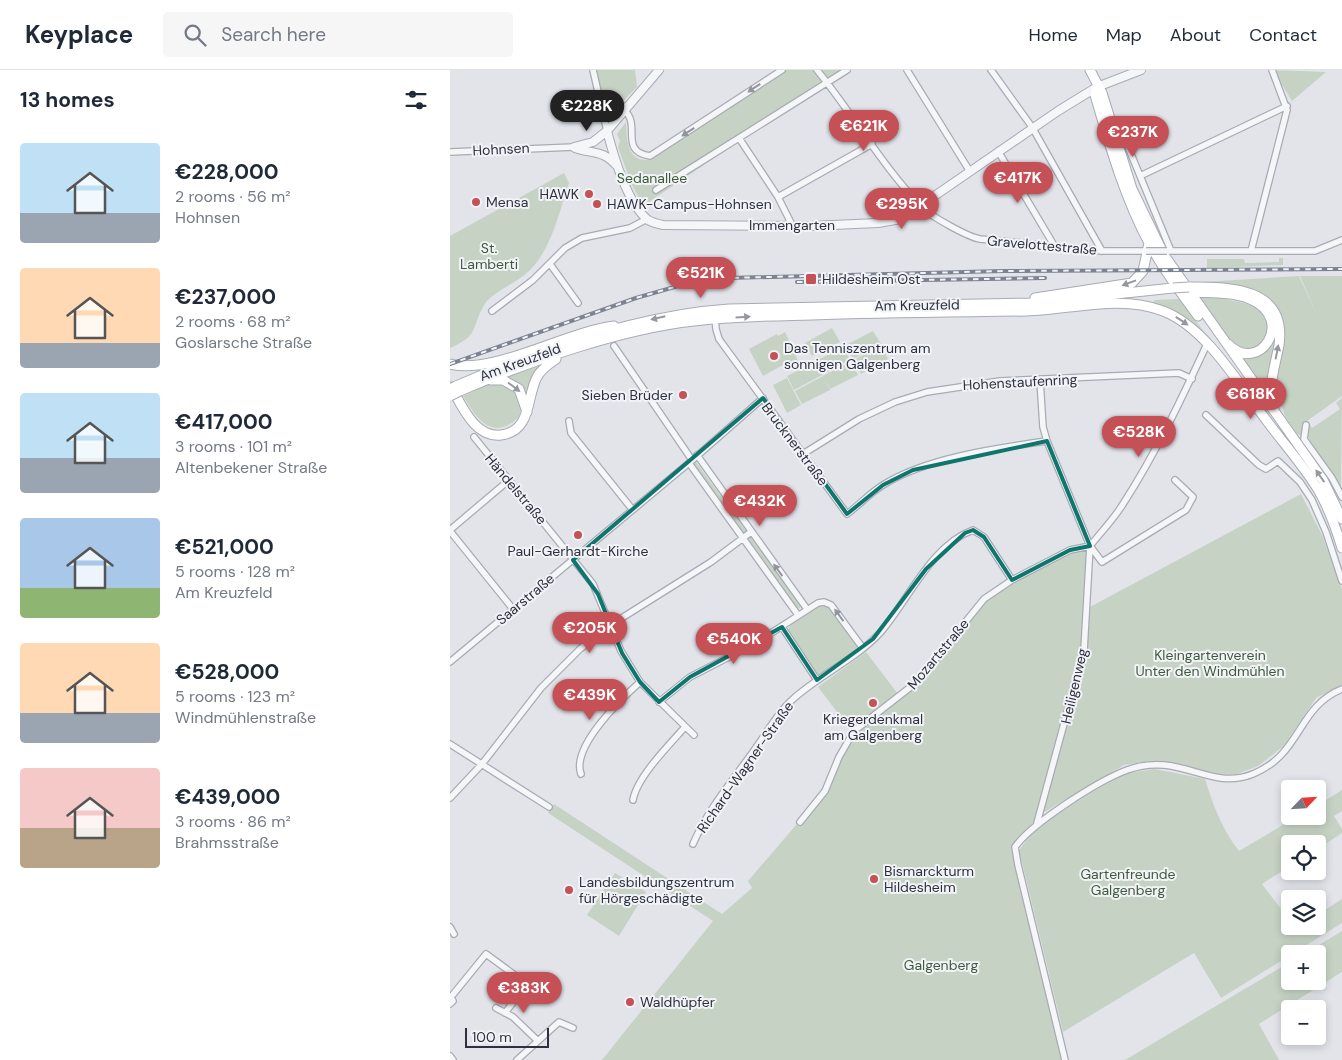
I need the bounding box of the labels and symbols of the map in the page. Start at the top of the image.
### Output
one-way arrow [747,84,760,93]
pin: €228K [552,90,622,132]
pin: €621K [829,109,899,152]
pin: €237K [1098,116,1168,158]
one-way arrow [681,127,694,136]
street label: Hohnsen [472,139,530,159]
pin: €417K [983,162,1053,204]
park label: Sedanallee [617,169,687,187]
place label: HAWK [539,185,579,203]
marker: HAWK [583,188,595,200]
pin: €295K [867,188,937,230]
place label: Mensa [486,193,528,211]
place label: HAWK-Campus-Hohnsen [607,195,772,213]
marker: Mensa [470,196,482,208]
marker: HAWK-Campus-Hohnsen [591,198,603,210]
street label: Immengarten [749,216,835,234]
street label: Gravelottestraße [986,231,1098,259]
park label: St. Lamberti [460,239,518,273]
pin: €521K [666,256,736,299]
place label: Hildesheim Ost [822,270,920,288]
marker: Hildesheim Ost [804,272,818,286]
one-way arrow [1122,280,1137,287]
street label: Am Kreuzfeld [874,295,960,315]
one-way arrow [735,313,751,321]
one-way arrow [649,315,665,323]
one-way arrow [1175,316,1189,326]
street label: Am Kreuzfeld [477,339,563,385]
place label: Das Tenniszentrum am sonnigen Galgenberg [784,339,930,373]
one-way arrow [1274,343,1282,359]
marker: Das Tenniszentrum am sonnigen Galgenberg [768,350,780,362]
street label: Hohenstaufenring [962,370,1078,394]
pin: €618K [1216,378,1286,420]
one-way arrow [507,382,521,392]
place label: Sieben Brüder [582,386,673,404]
marker: Sieben Brüder [677,389,689,401]
street label: Brucknerstraße [758,399,832,489]
pin: €528K [1104,416,1174,458]
street label: Händelstraße [481,450,551,528]
one-way arrow [1315,469,1325,483]
pin: €432K [725,484,795,527]
marker: Paul-Gerhardt-Kirche [572,529,584,541]
place label: Paul-Gerhardt-Kirche [508,542,648,560]
one-way arrow [773,563,783,577]
street label: Saarstraße [492,569,558,629]
one-way arrow [833,609,844,622]
pin: €205K [555,612,625,654]
street label: Mozartstraße [903,615,973,693]
pin: €540K [699,622,769,665]
street label: Heiligenweg [1057,646,1091,726]
park label: Kleingartenverein Unter den Windmühlen [1135,646,1285,680]
pin: €439K [555,678,625,721]
marker: Kriegerdenkmal am Galgenberg [867,697,879,709]
street label: Richard-Wagner-Straße [693,698,797,836]
place label: Kriegerdenkmal am Galgenberg [823,710,923,744]
north arrow [1281,780,1326,825]
place label: Bismarckturm Hildesheim [884,862,974,896]
park label: Gartenfreunde Galgenberg [1080,865,1176,899]
place label: Landesbildungszentrum für Hörgeschädigte [579,873,734,907]
marker: Bismarckturm Hildesheim [868,873,880,885]
marker: Landesbildungszentrum für Hörgeschädigte [563,884,575,896]
park label: Galgenberg [904,956,978,974]
pin: €383K [489,972,559,1014]
place label: Waldhüpfer [640,993,715,1011]
marker: Waldhüpfer [624,996,636,1008]
scale bar [465,1025,549,1048]

